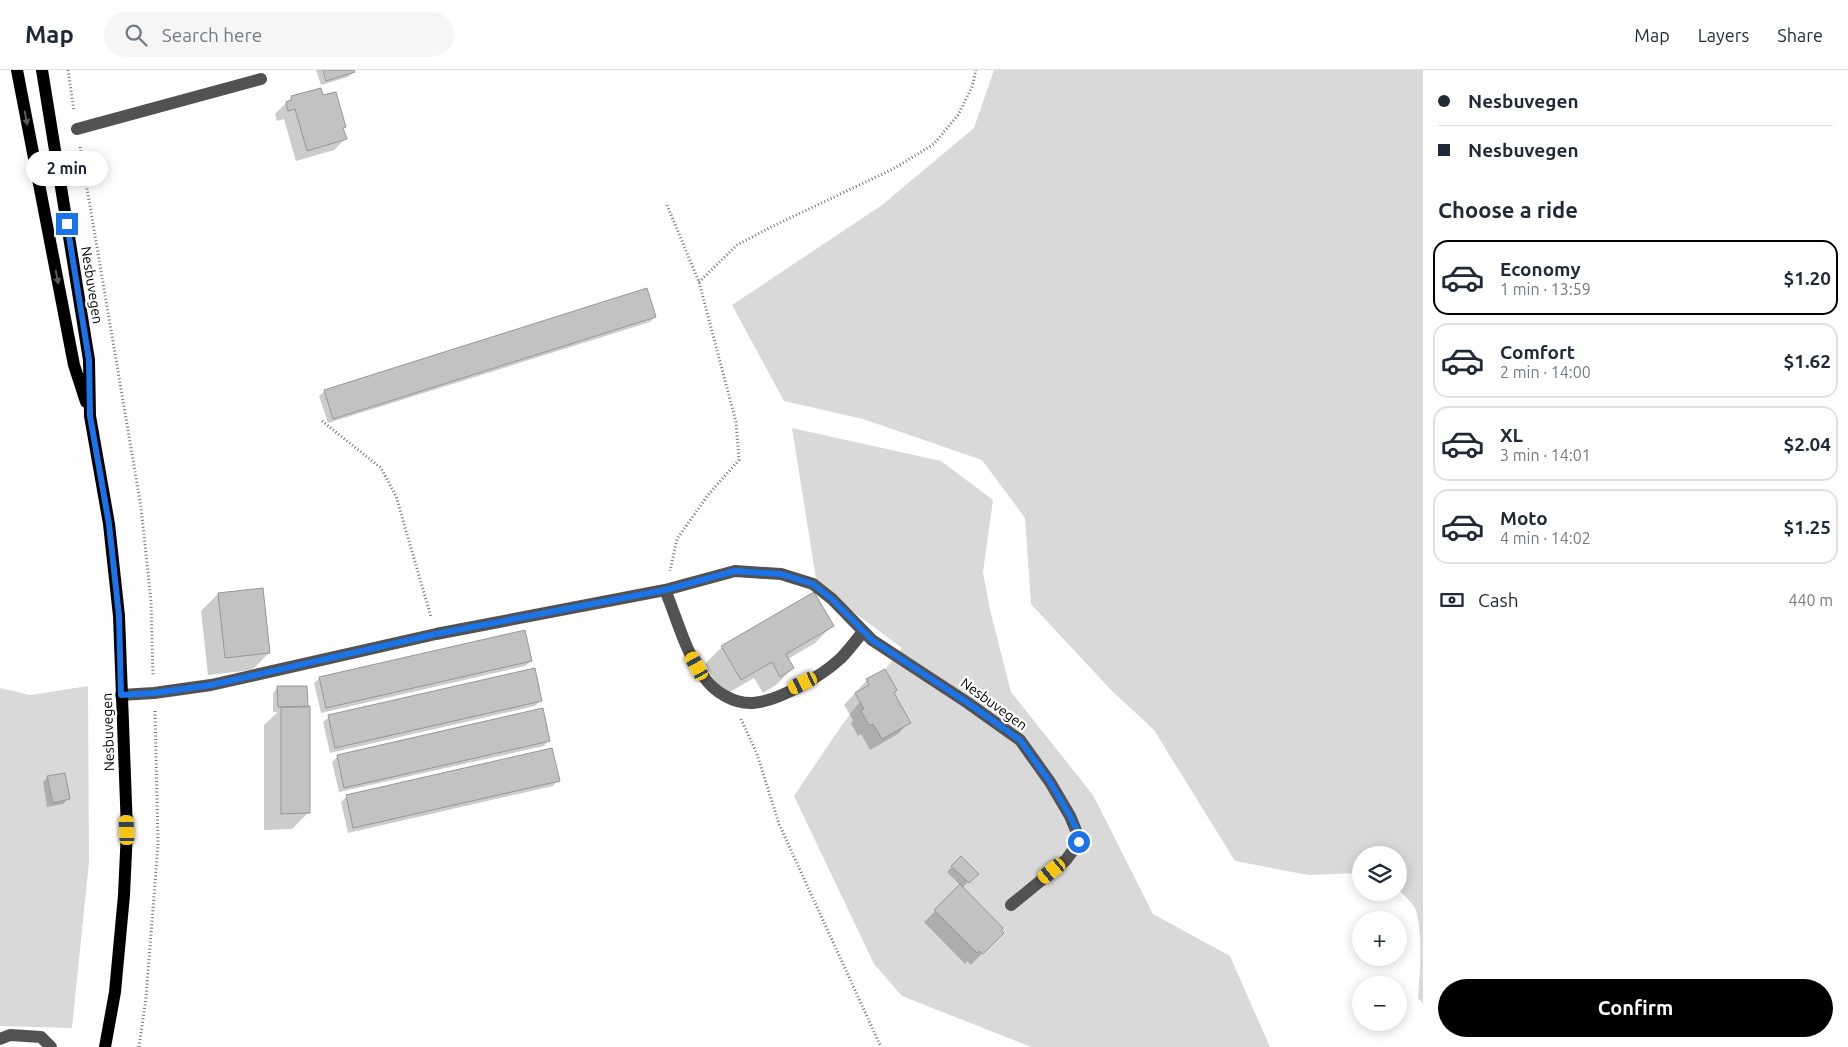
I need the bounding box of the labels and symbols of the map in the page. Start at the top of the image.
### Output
one-way arrow [23,110,31,126]
callout: 2 min [26,152,108,186]
route end [56,213,78,235]
street label: Nesbuvegen [78,245,106,325]
one-way arrow [54,270,62,286]
car [683,649,710,683]
car [786,670,819,696]
street label: Nesbuvegen [958,675,1030,733]
street label: Nesbuvegen [99,693,117,771]
car [118,815,135,845]
route start [1068,831,1090,853]
car [1035,856,1068,886]

